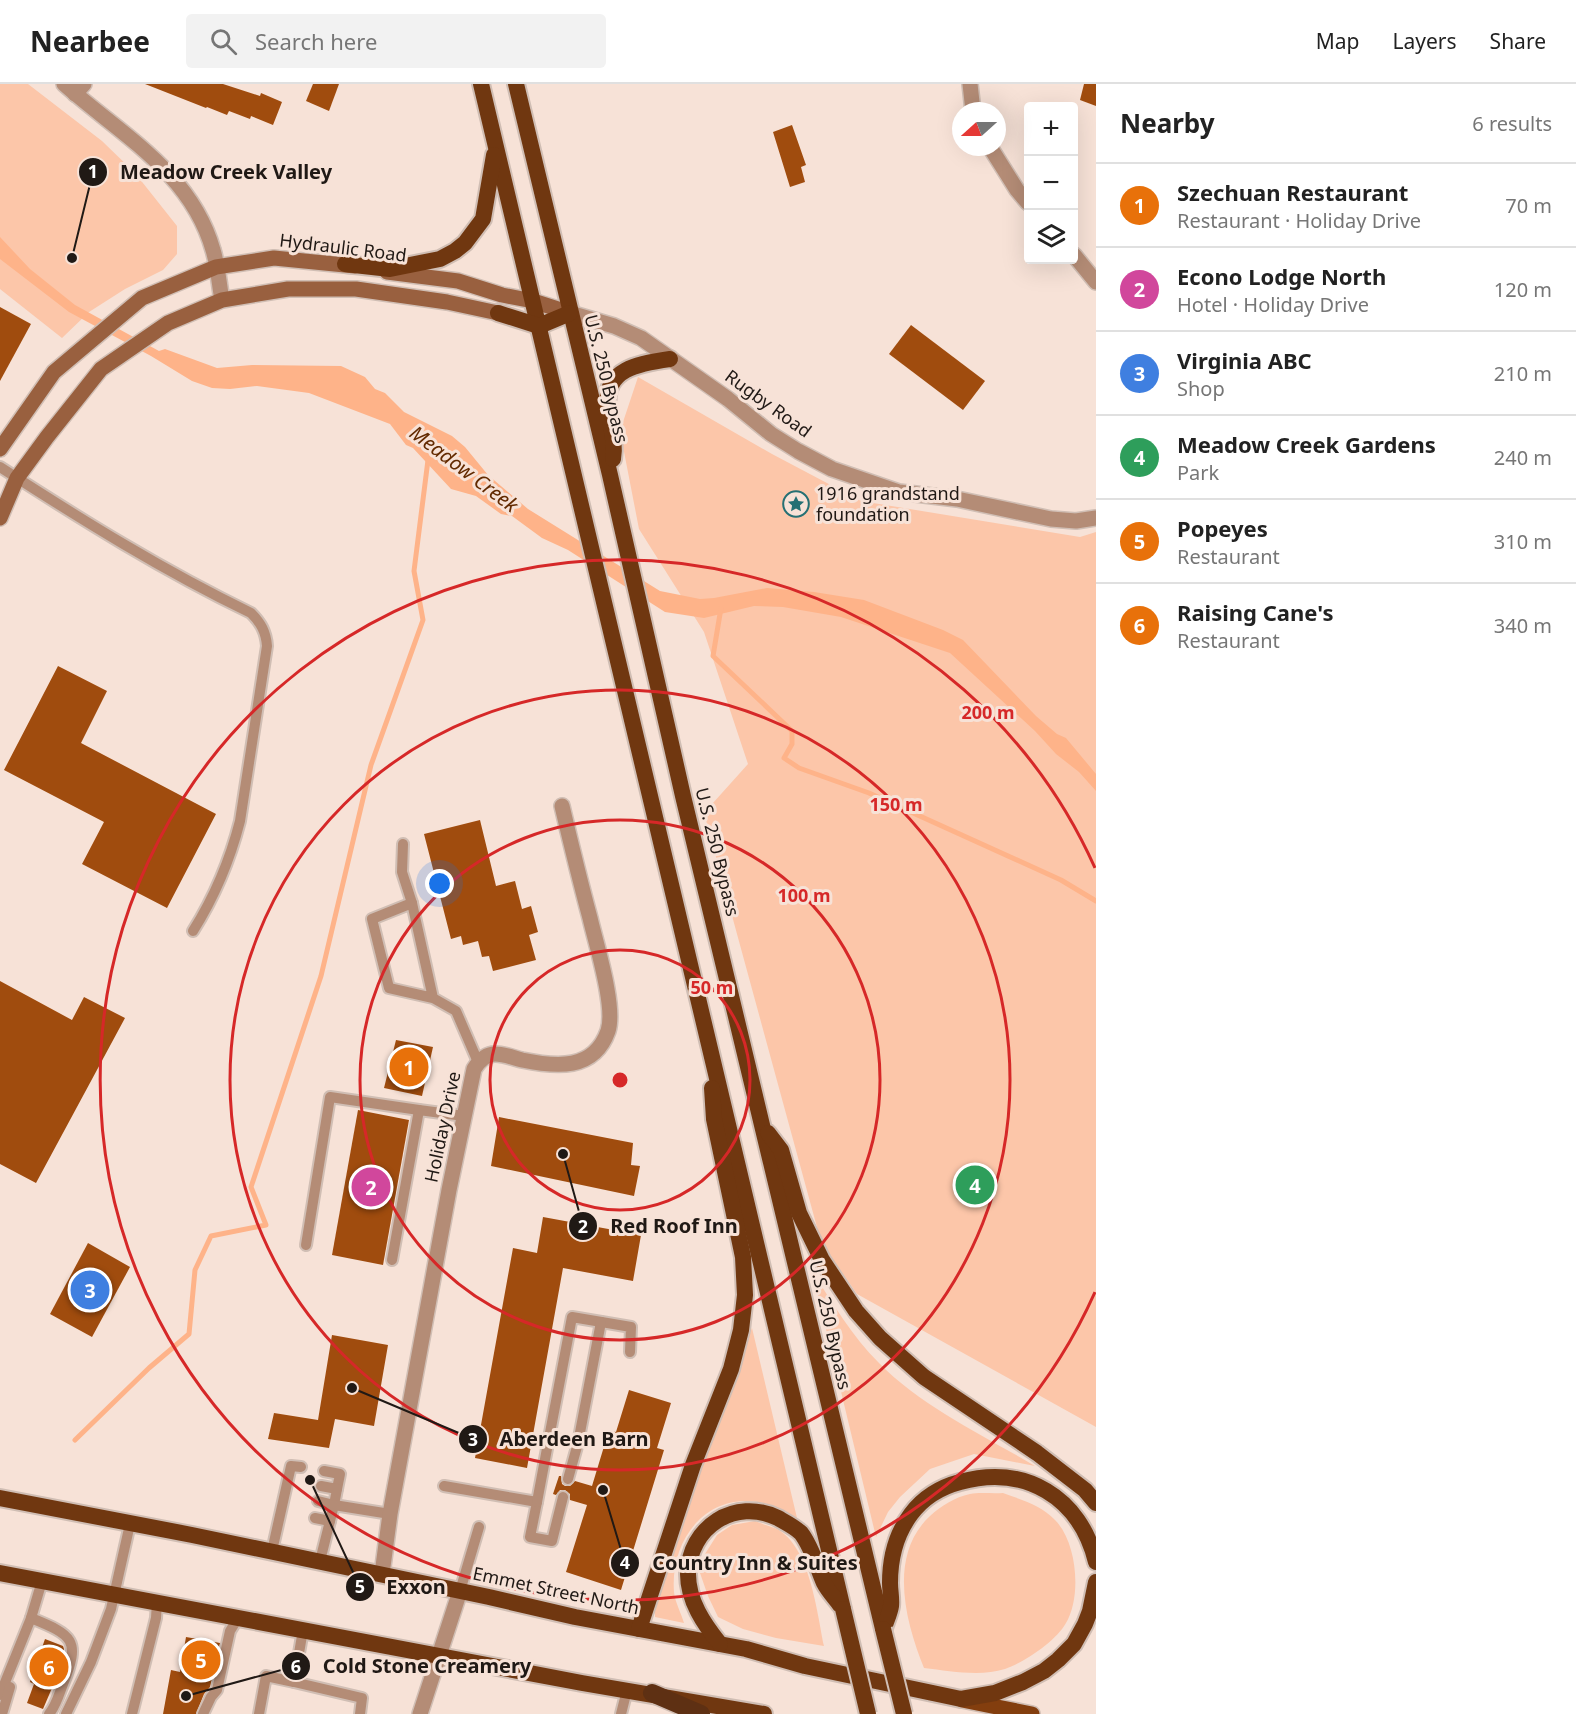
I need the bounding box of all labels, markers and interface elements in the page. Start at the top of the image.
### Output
search box [186,14,606,68]
text: Nearbee [30,22,150,60]
icon: search [207,25,240,58]
text: Search here [255,26,377,56]
text: Map [1316,27,1360,55]
text: Layers [1393,27,1457,55]
text: Share [1490,27,1546,55]
north arrow [952,102,1006,156]
map controls [1024,102,1078,264]
button: + [1024,102,1078,156]
text: Nearby [1120,105,1215,141]
text: 6 results [1472,110,1552,137]
callout: Meadow Creek Valley [78,153,344,191]
button: − [1024,156,1078,210]
text: Meadow Creek Valley [120,158,333,185]
text: 1 [88,159,98,183]
text: Szechuan Restaurant [1177,177,1408,207]
text: 1 [1134,192,1145,219]
text: 70 m [1505,192,1552,219]
text: Restaurant · Holiday Drive [1177,207,1421,234]
button: layers [1024,210,1078,264]
street label: Hydraulic Road [278,227,408,267]
text: Econo Lodge North [1177,261,1386,291]
text: 2 [1134,276,1145,303]
text: 120 m [1494,276,1552,303]
text: Hotel · Holiday Drive [1177,291,1369,318]
street label: U.S. 250 Bypass [579,312,635,446]
text: Virginia ABC [1177,345,1312,375]
text: 3 [1134,360,1145,387]
text: 210 m [1494,360,1552,387]
street label: Rugby Road [721,364,817,443]
text: Shop [1177,375,1225,402]
water label: Meadow Creek [404,419,525,519]
text: Meadow Creek Gardens [1177,429,1436,459]
text: 4 [1134,444,1145,471]
text: 240 m [1494,444,1552,471]
text: Park [1177,459,1219,486]
place label: 1916 grandstand foundation [816,481,960,526]
place icon: 1916 grandstand foundation [781,489,811,519]
text: Popeyes [1177,513,1268,543]
text: 5 [1134,528,1145,555]
text: 310 m [1494,528,1552,555]
text: Restaurant [1177,543,1280,570]
text: Raising Cane's [1177,597,1334,627]
text: 6 [1134,612,1145,639]
text: 340 m [1494,612,1552,639]
text: Restaurant [1177,627,1280,654]
text: 200 m [961,700,1015,724]
street label: U.S. 250 Bypass [690,785,746,919]
text: 150 m [869,792,923,816]
your location [425,869,454,898]
text: 100 m [777,883,831,907]
text: 50 m [691,975,733,999]
pin: 1 [390,1044,428,1090]
street label: Holiday Drive [419,1069,466,1185]
centre of rings [610,1070,630,1090]
pin: 4 [956,1162,994,1208]
pin: 2 [352,1164,391,1210]
callout: Red Roof Inn [568,1207,750,1245]
text: Red Roof Inn [610,1212,738,1239]
text: 2 [578,1214,588,1238]
street label: U.S. 250 Bypass [804,1258,857,1392]
pin: 3 [70,1268,110,1312]
callout: Aberdeen Barn [458,1420,661,1458]
text: Aberdeen Barn [500,1425,648,1452]
text: 3 [468,1427,478,1451]
callout: Country Inn & Suites [610,1544,870,1582]
text: Country Inn & Suites [652,1549,858,1576]
text: 4 [620,1550,630,1574]
street label: Emmet Street North [471,1561,642,1619]
callout: Exxon [345,1568,458,1606]
text: Exxon [386,1573,446,1600]
text: 5 [355,1574,365,1598]
pin: 5 [182,1638,220,1682]
pin: 6 [29,1644,68,1690]
callout: Cold Stone Creamery [281,1647,543,1685]
text: Cold Stone Creamery [323,1652,532,1679]
text: 6 [291,1654,301,1678]

